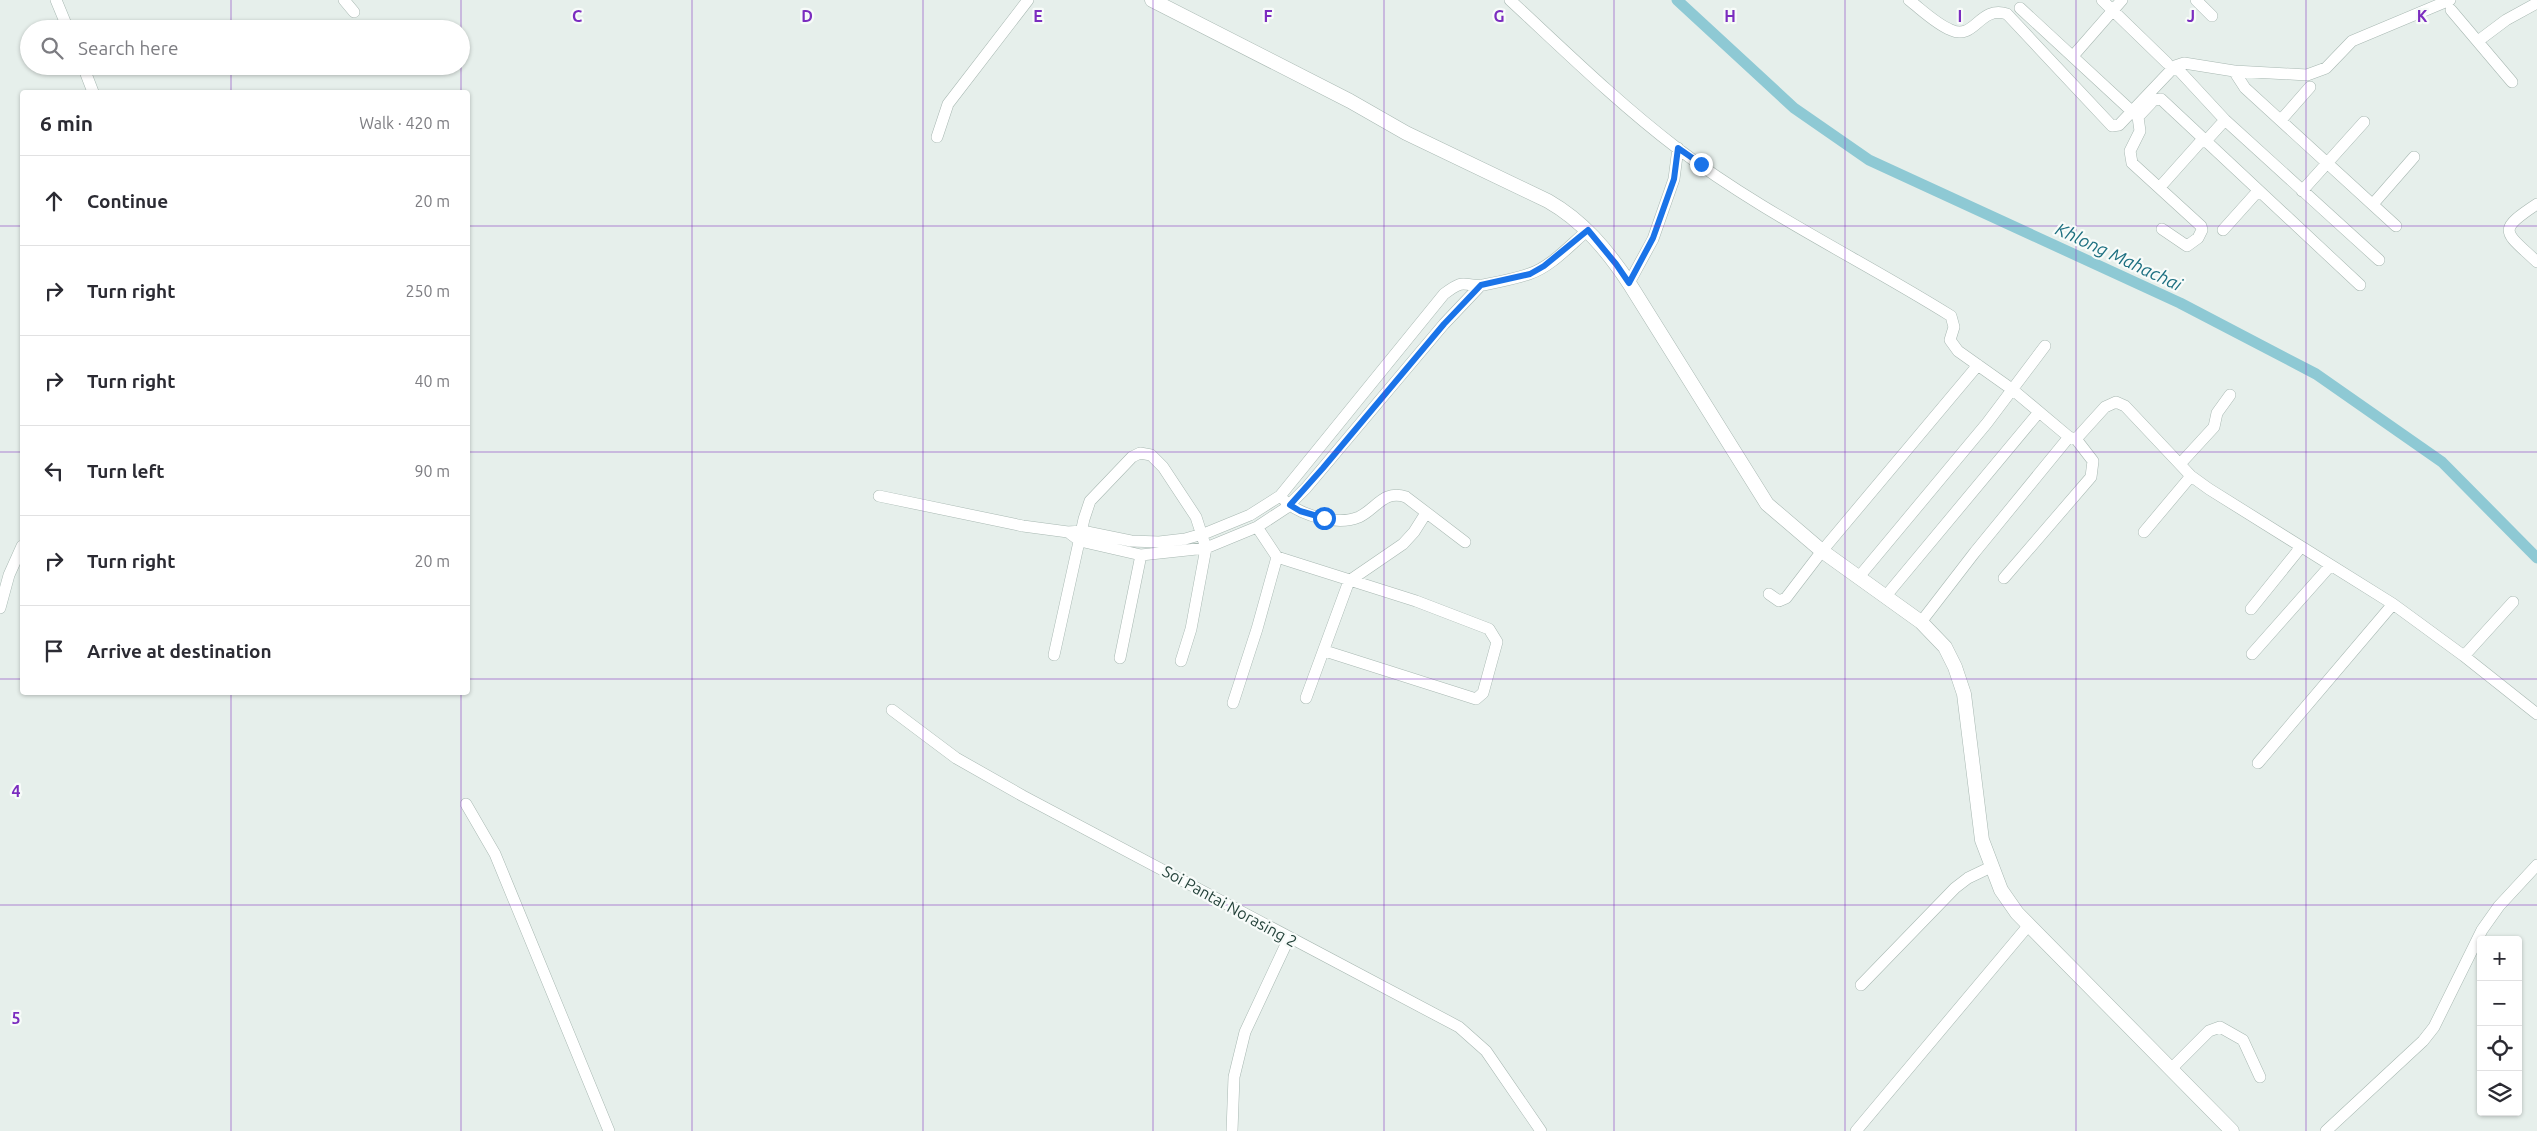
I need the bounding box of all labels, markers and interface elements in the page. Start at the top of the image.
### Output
text: C [572,7,582,25]
text: D [801,7,813,25]
text: E [1033,7,1043,25]
text: F [1264,7,1273,25]
text: G [1493,7,1505,25]
text: H [1724,7,1736,25]
text: I [1958,7,1962,25]
text: J [2187,7,2195,25]
text: K [2417,7,2428,25]
search box [20,20,470,75]
icon: search [38,34,66,62]
text: Search here [78,37,178,59]
text: 6 min [40,111,93,135]
text: Walk · 420 m [359,114,450,132]
route end [1690,153,1713,176]
icon: ahead [40,187,68,215]
text: Continue [87,190,168,212]
text: 20 m [414,192,450,210]
water label: Khlong Mahachai [2053,218,2186,294]
icon: right [40,277,68,305]
text: Turn right [87,280,175,302]
text: 250 m [405,282,450,300]
icon: right [40,367,68,395]
text: Turn right [87,370,175,392]
text: 40 m [414,372,450,390]
icon: left [40,457,68,485]
text: Turn left [87,460,165,482]
text: 90 m [414,462,450,480]
route start [1313,507,1336,530]
icon: right [40,547,68,575]
text: Turn right [87,550,175,572]
text: 20 m [414,552,450,570]
icon: arrive [40,637,68,665]
text: Arrive at destination [87,640,272,662]
text: 4 [11,782,21,800]
street label: Soi Pantai Norasing 2 [1160,862,1300,950]
map controls [2477,936,2522,1116]
button: + [2477,936,2522,981]
button: − [2477,981,2522,1026]
text: 5 [11,1009,21,1027]
button: locate [2477,1026,2522,1071]
button: layers [2477,1071,2522,1116]

